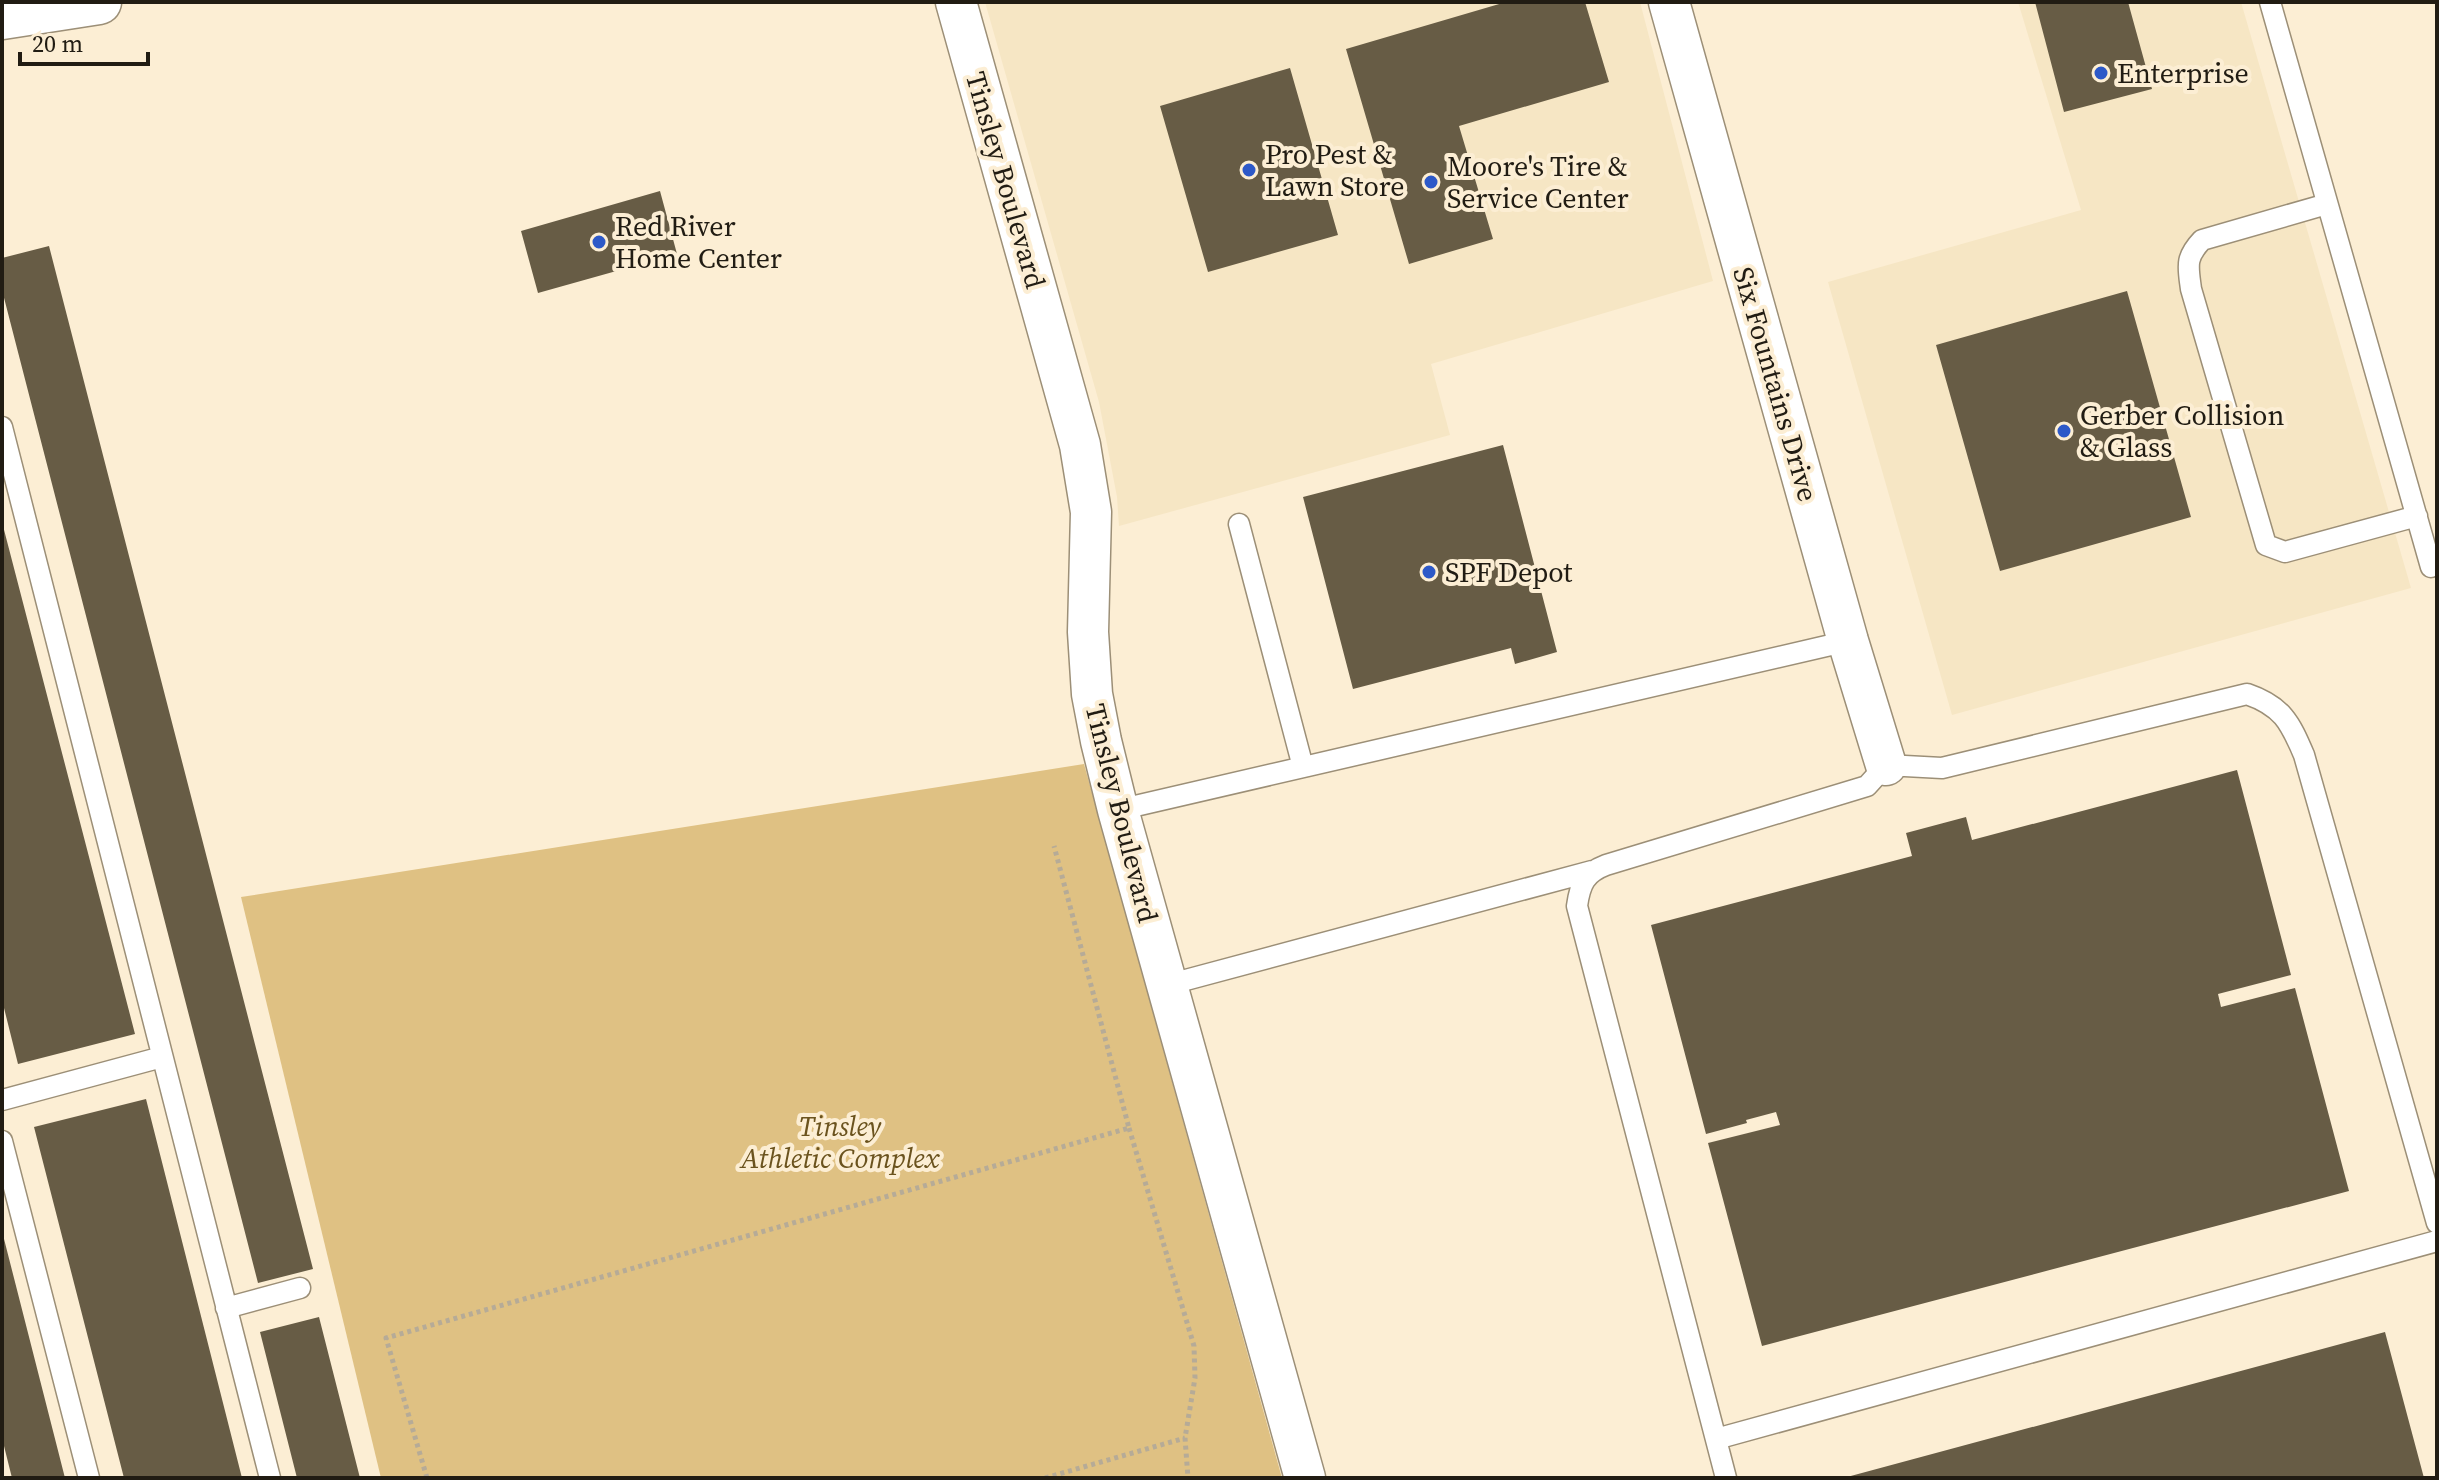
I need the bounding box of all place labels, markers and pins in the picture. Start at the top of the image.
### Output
place label: Enterprise [2117,54,2249,92]
marker: Enterprise [2092,64,2110,82]
place label: Pro Pest & Lawn Store [1265,135,1405,205]
place label: Moore's Tire & Service Center [1447,147,1629,217]
marker: Pro Pest & Lawn Store [1240,161,1258,179]
marker: Moore's Tire & Service Center [1422,173,1440,191]
place label: Red River Home Center [615,207,782,277]
marker: Red River Home Center [590,233,608,251]
place label: Gerber Collision & Glass [2080,396,2284,466]
marker: Gerber Collision & Glass [2055,422,2073,440]
place label: SPF Depot [1445,553,1573,591]
marker: SPF Depot [1420,563,1438,581]

